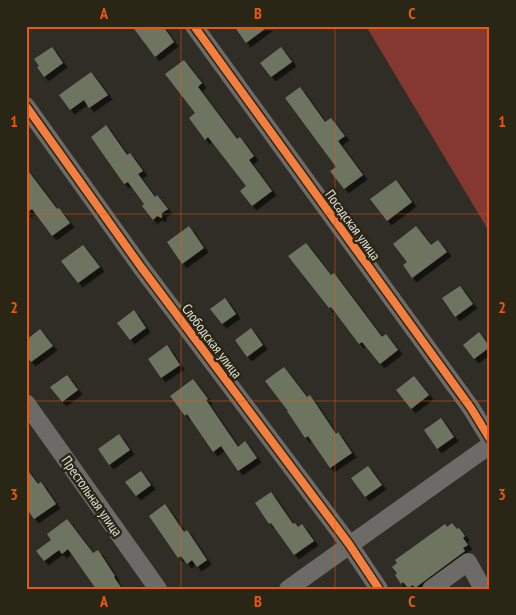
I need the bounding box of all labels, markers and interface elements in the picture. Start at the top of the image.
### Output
text: A [99,3,109,23]
text: B [254,3,262,23]
text: C [408,3,416,23]
text: 1 [10,111,18,131]
text: 1 [498,111,506,131]
street label: Посадская улица [321,186,385,264]
text: 2 [10,297,18,317]
text: 2 [498,297,506,317]
street label: Слободская улица [178,300,246,382]
street label: Престольная улица [58,452,126,540]
text: 3 [10,484,18,504]
text: 3 [498,484,506,504]
text: A [99,591,109,611]
text: B [254,591,262,611]
text: C [408,591,416,611]

